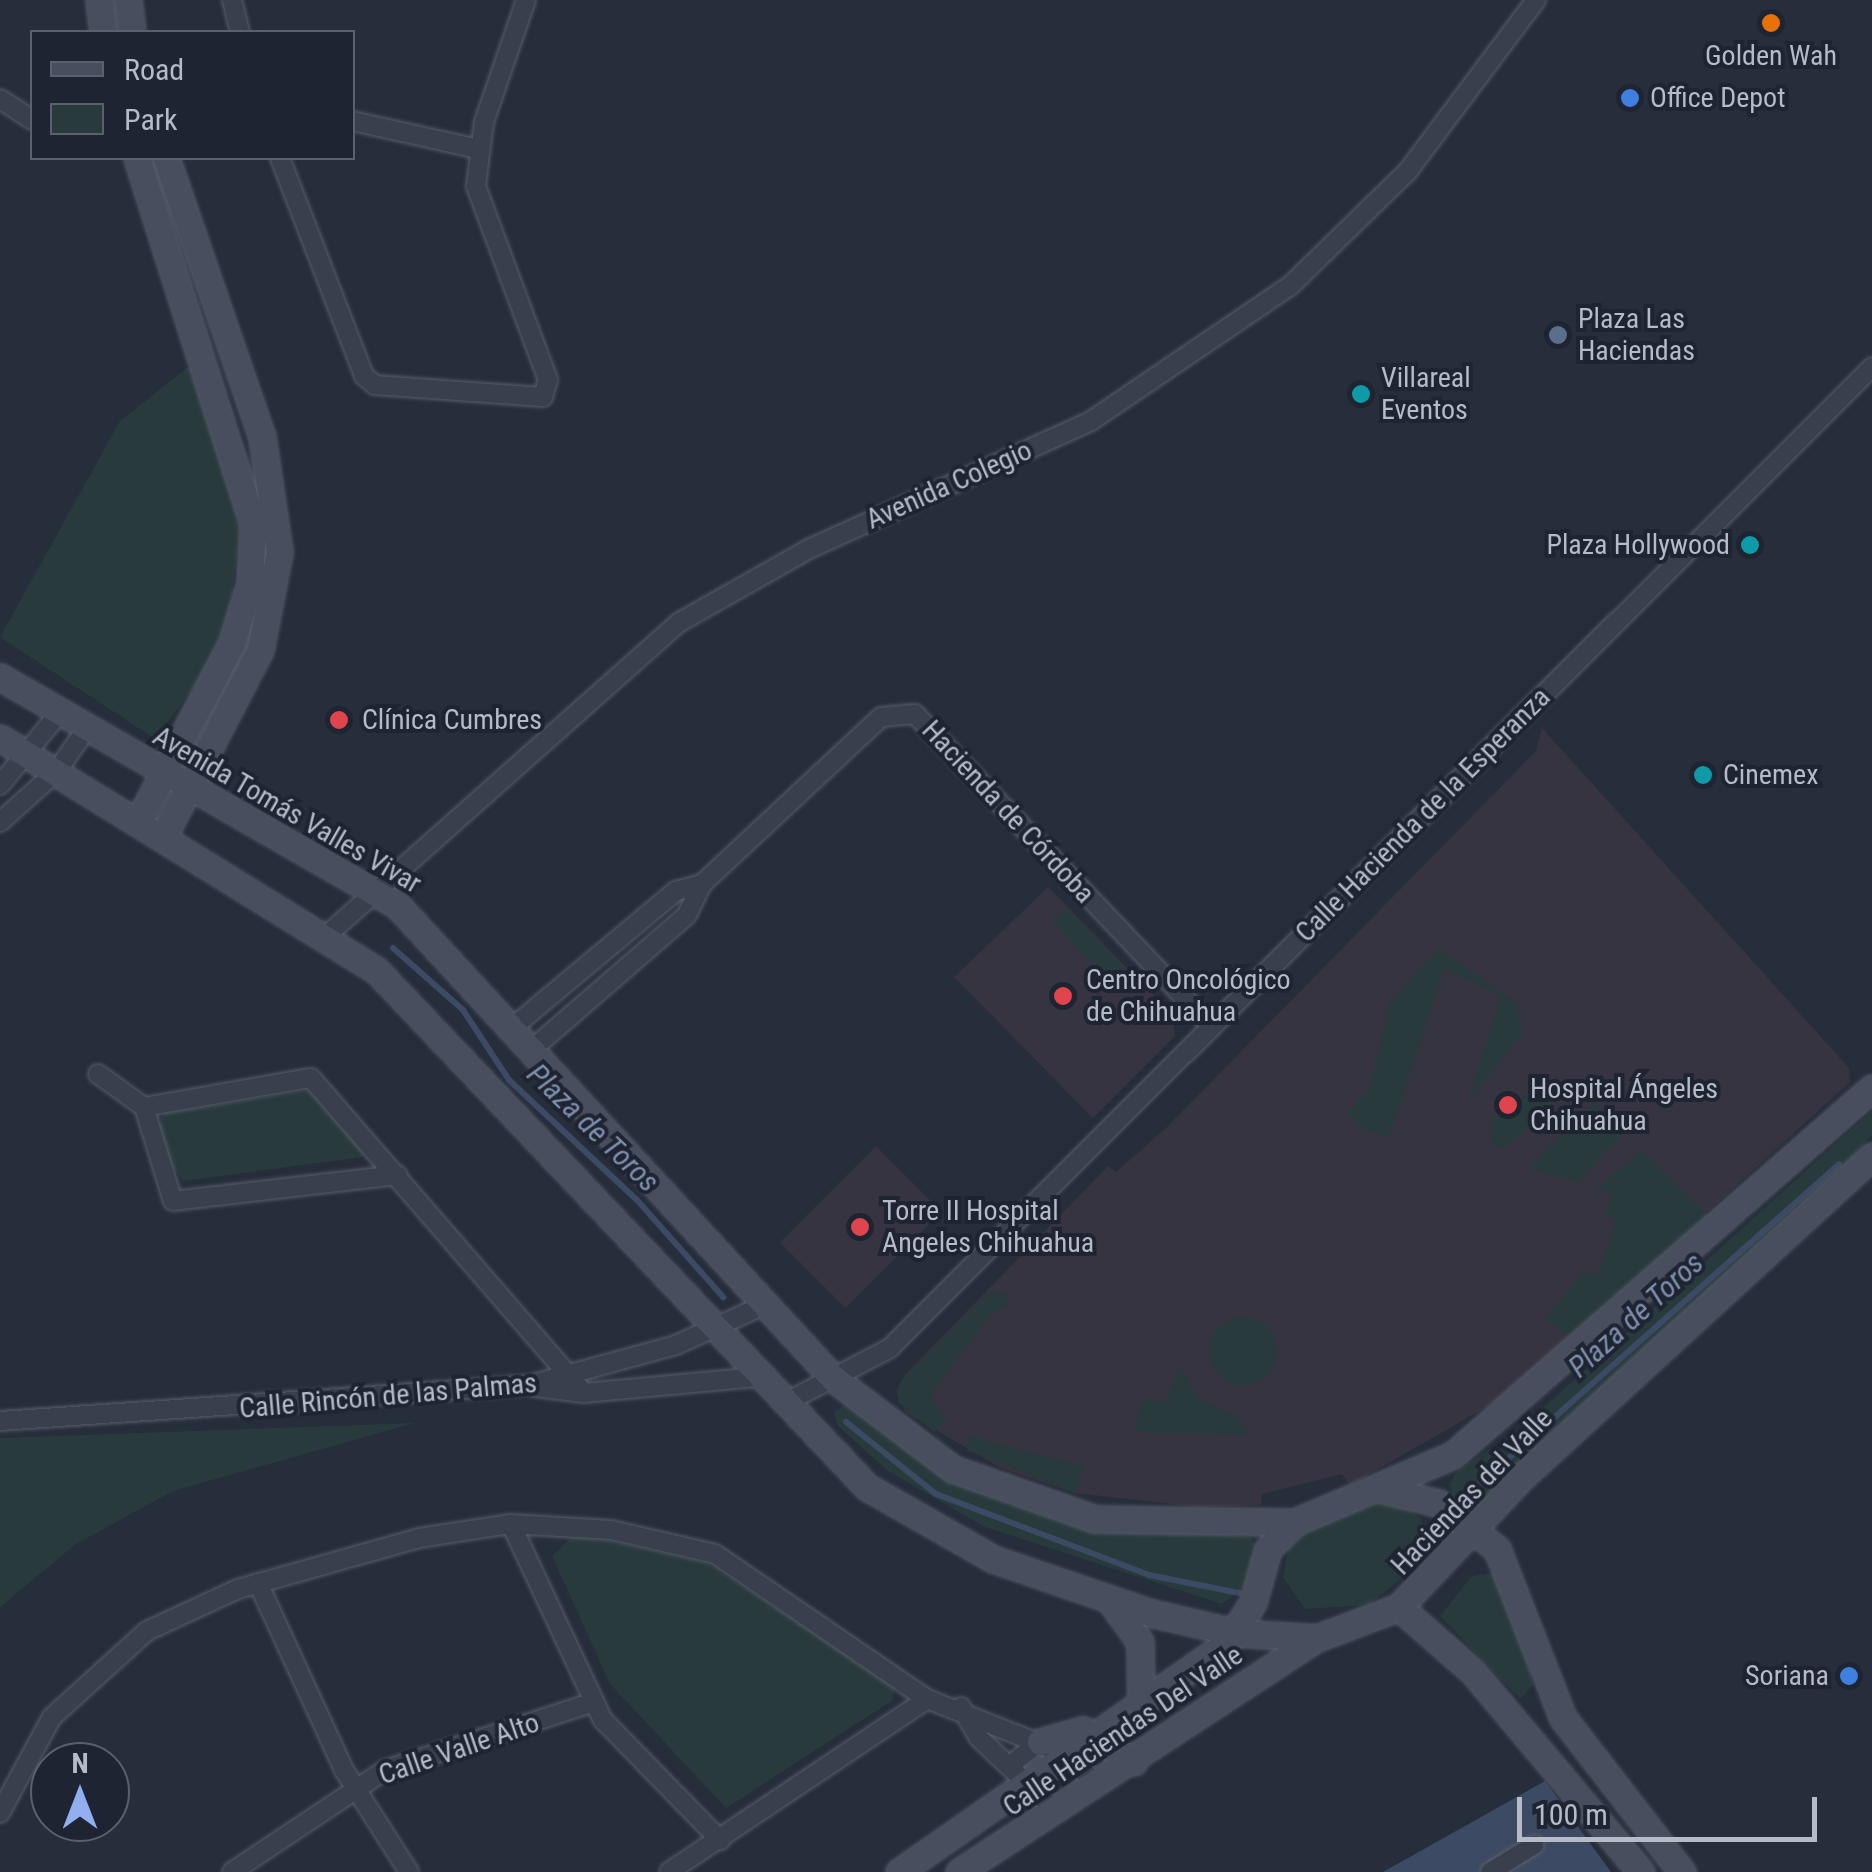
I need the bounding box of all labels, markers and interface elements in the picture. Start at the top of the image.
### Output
marker: Golden Wah [1760,12,1782,34]
legend [30,30,355,160]
place label: Golden Wah [1705,39,1837,73]
text: Road [124,52,184,87]
place label: Office Depot [1650,81,1785,115]
marker: Office Depot [1619,87,1641,109]
text: Park [124,102,178,137]
place label: Plaza Las Haciendas [1578,302,1695,368]
marker: Plaza Las Haciendas [1547,324,1569,346]
place label: Villareal Eventos [1381,361,1471,427]
marker: Villareal Eventos [1350,383,1372,405]
street label: Avenida Colegio [861,433,1037,537]
place label: Plaza Hollywood [1546,528,1730,562]
marker: Plaza Hollywood [1739,534,1761,556]
street label: Calle Hacienda de la Esperanza [1289,681,1557,949]
place label: Clínica Cumbres [362,703,542,737]
marker: Clínica Cumbres [326,707,352,733]
street label: Hacienda de Córdoba [915,714,1101,910]
street label: Avenida Tomás Valles Vivar [147,719,427,901]
place label: Cinemex [1723,758,1818,792]
marker: Cinemex [1692,764,1714,786]
place label: Centro Oncológico de Chihuahua [1086,963,1291,1029]
marker: Centro Oncológico de Chihuahua [1050,983,1076,1009]
water label: Plaza de Toros [519,1056,667,1200]
place label: Hospital Ángeles Chihuahua [1530,1072,1718,1138]
marker: Hospital Ángeles Chihuahua [1495,1092,1521,1118]
place label: Torre II Hospital Angeles Chihuahua [882,1194,1094,1260]
marker: Torre II Hospital Angeles Chihuahua [847,1214,873,1240]
water label: Plaza de Toros [1561,1245,1711,1385]
street label: Calle Rincón de las Palmas [238,1366,538,1426]
street label: Haciendas del Valle [1384,1402,1560,1582]
street label: Calle Haciendas Del Valle [997,1638,1249,1824]
place label: Soriana [1745,1659,1829,1693]
marker: Soriana [1838,1665,1860,1687]
street label: Calle Valle Alto [374,1706,544,1792]
north arrow [30,1742,130,1842]
text: N [71,1747,89,1780]
scale bar [1522,1777,1822,1839]
text: 100 m [1534,1797,1608,1832]

